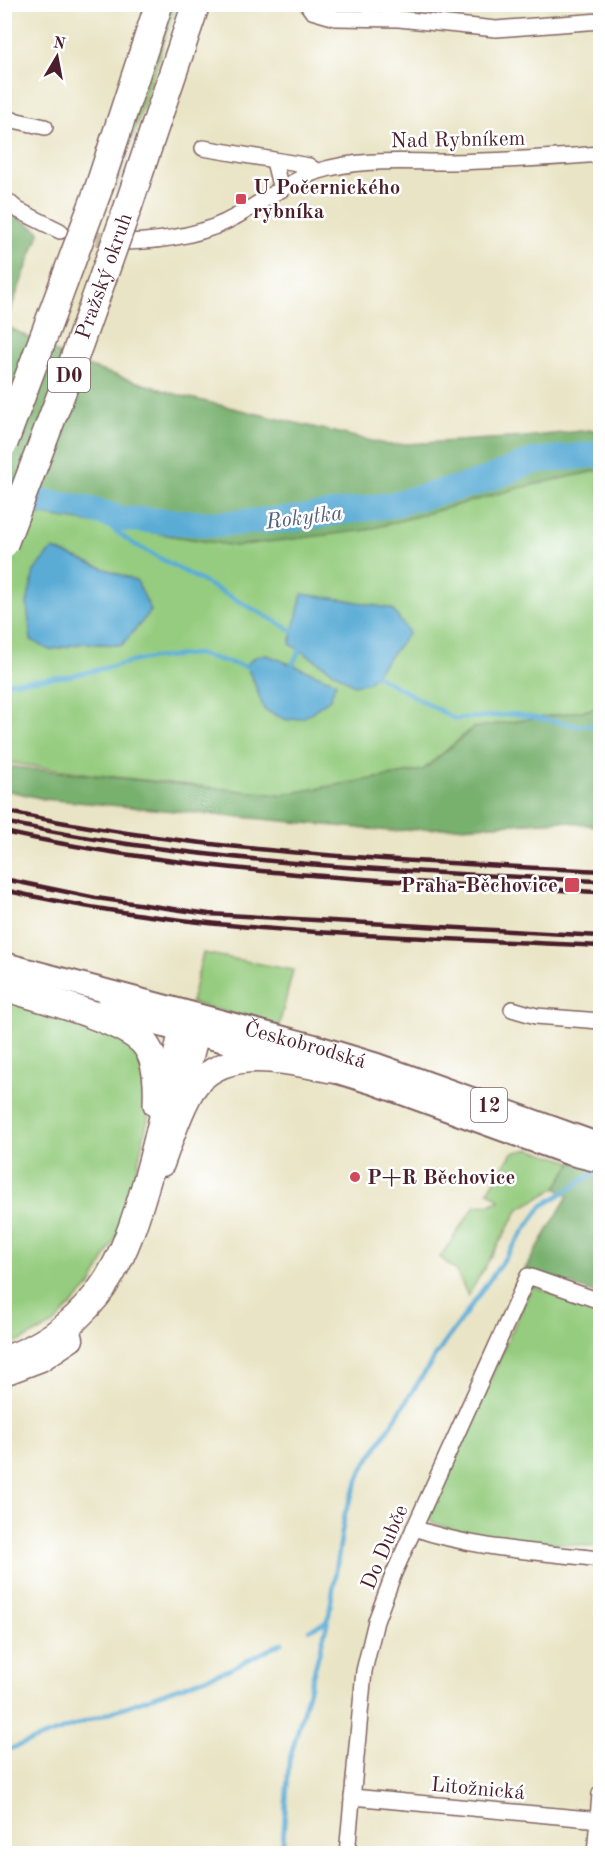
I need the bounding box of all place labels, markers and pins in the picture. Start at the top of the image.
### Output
place label: U Počernického rybníka [253,178,400,223]
marker: U Počernického rybníka [234,192,248,206]
place label: Praha-Běchovice [401,876,558,897]
marker: Praha-Běchovice [563,876,581,894]
place label: P+R Běchovice [367,1168,515,1189]
marker: P+R Běchovice [348,1170,362,1184]

